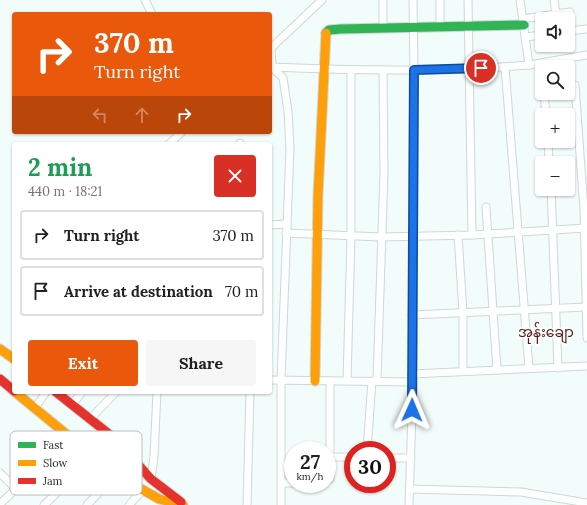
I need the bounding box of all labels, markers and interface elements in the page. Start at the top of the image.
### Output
map controls [535,12,575,196]
button: sound [535,12,575,52]
text: 370 m [94,25,174,61]
icon: right [28,28,80,80]
pin [464,51,498,85]
icon: arrive [470,57,492,79]
text: Turn right [94,60,180,83]
button: search [535,60,575,100]
icon: left [89,104,111,126]
icon: ahead [131,104,153,126]
icon: right [173,104,195,126]
button: + [535,108,575,148]
text: 2 min [28,152,92,183]
button: close [214,155,256,197]
button: − [535,156,575,196]
text: 440 m · 18:21 [28,183,102,200]
icon: right [30,224,52,246]
text: Turn right [64,226,140,245]
text: 370 m [212,226,254,245]
icon: arrive [30,280,52,302]
text: Arrive at destination [64,282,213,301]
text: 70 m [225,282,259,301]
district label: အုန်းချော [518,322,574,344]
button: Exit [28,340,138,386]
button: Share [146,340,256,386]
position arrow [391,389,433,431]
legend [10,431,142,495]
text: Fast [43,438,64,452]
speed limit sign: 30 [344,441,396,493]
text: 27 [300,449,320,474]
text: Slow [43,456,68,470]
text: km/h [296,470,324,483]
text: Jam [42,474,63,488]

